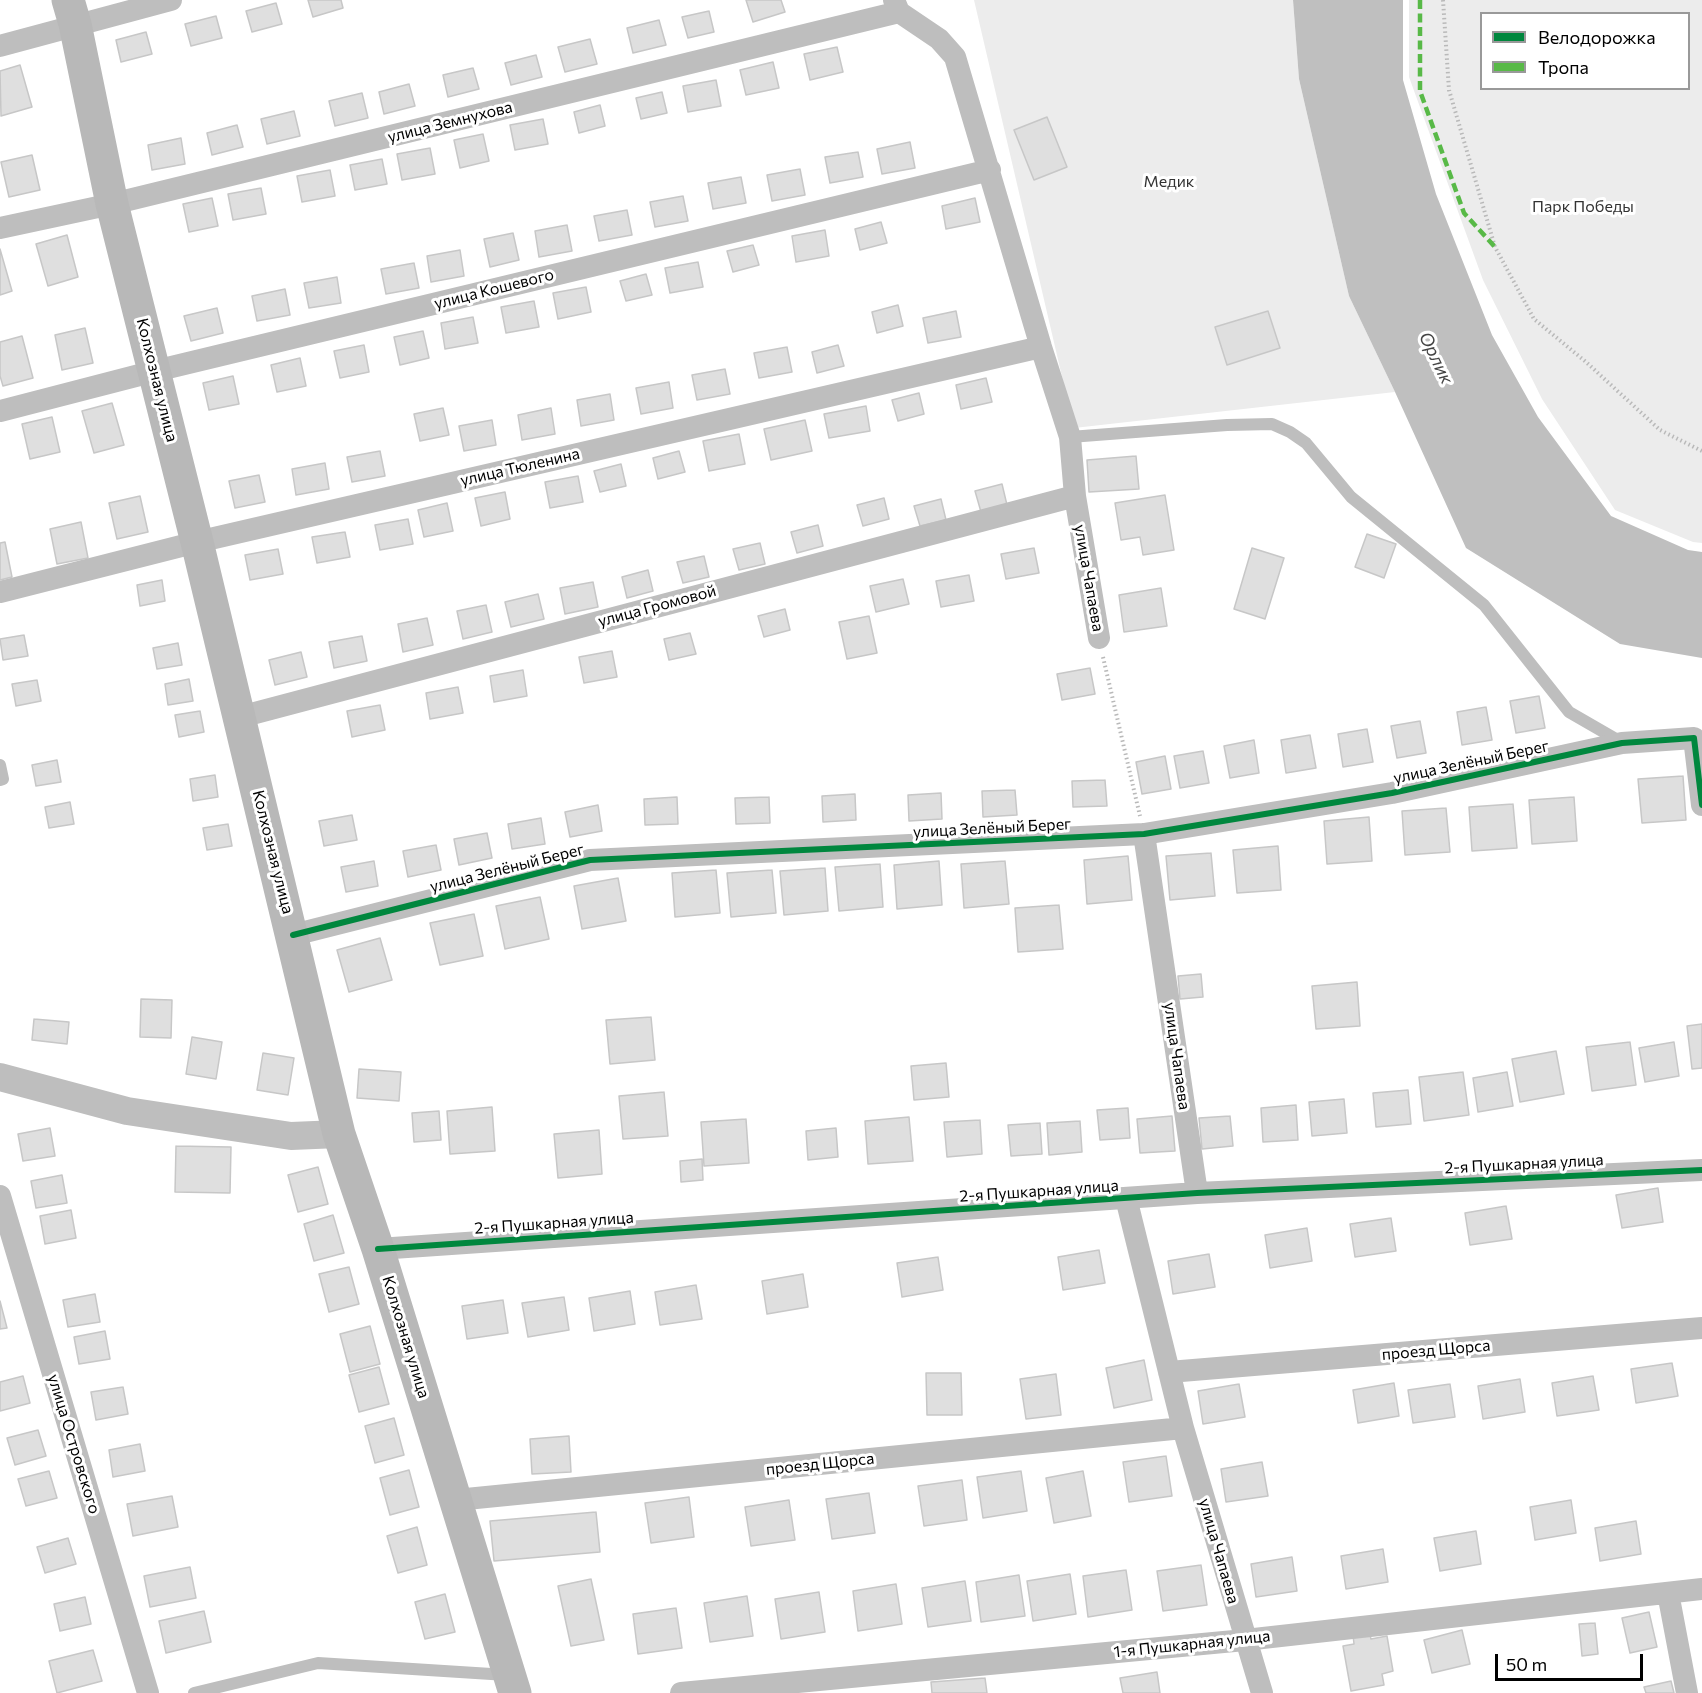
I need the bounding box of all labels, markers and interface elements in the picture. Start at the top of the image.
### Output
legend [1480,12,1690,90]
text: Велодорожка [1538,26,1656,48]
text: Тропа [1538,56,1589,78]
street label: улица Земнухова [386,97,514,147]
park label: Медик [1144,172,1194,192]
park label: Парк Победы [1532,197,1634,217]
street label: улица Кошевого [432,265,556,313]
street label: Колхозная улица [132,316,182,444]
water label: Орлик [1414,328,1458,388]
street label: улица Тюленина [458,444,582,490]
street label: улица Чапаева [1070,523,1108,633]
street label: улица Громовой [596,581,718,631]
street label: улица Зелёный Берег [1392,736,1550,788]
street label: Колхозная улица [248,788,298,916]
street label: улица Зелёный Берег [912,814,1072,842]
street label: улица Зелёный Берег [428,840,586,896]
street label: улица Чапаева [1160,1001,1194,1111]
street label: 2-я Пушкарная улица [1444,1150,1604,1178]
street label: 2-я Пушкарная улица [959,1176,1119,1206]
street label: 2-я Пушкарная улица [474,1208,634,1238]
street label: Колхозная улица [378,1273,434,1401]
street label: проезд Щорса [1381,1336,1491,1364]
street label: улица Островского [44,1372,104,1516]
street label: проезд Щорса [765,1449,875,1479]
street label: улица Чапаева [1195,1496,1243,1606]
street label: 1-я Пушкарная улица [1113,1626,1271,1662]
scale bar [1498,1642,1646,1680]
text: 50 m [1506,1653,1547,1675]

